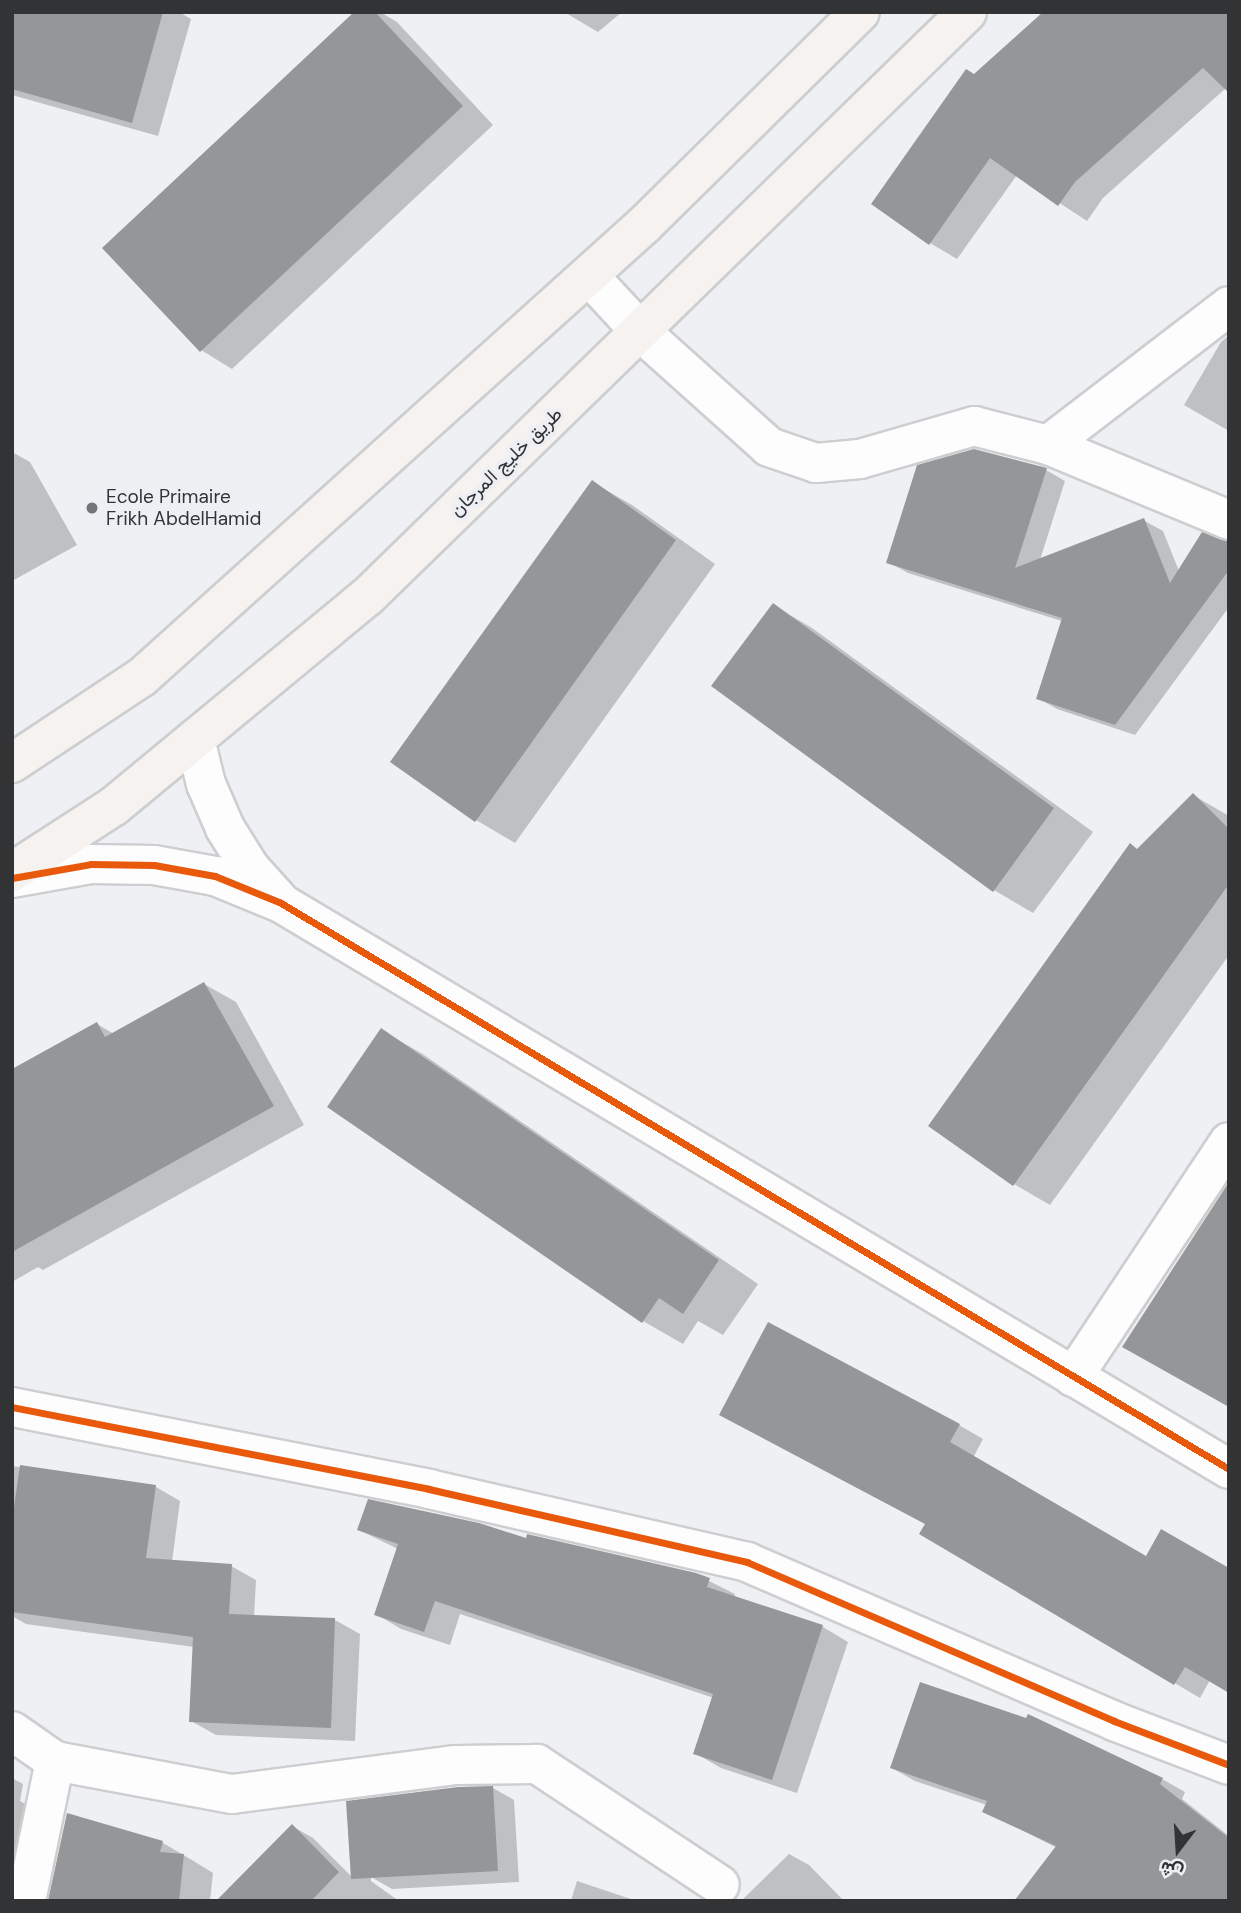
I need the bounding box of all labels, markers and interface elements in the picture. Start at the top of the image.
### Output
street label: طريق خليج المرجان [445,403,567,521]
place label: Ecole Primaire Frikh AbdelHamid [106,486,261,530]
marker: Ecole Primaire Frikh AbdelHamid [84,500,100,516]
north arrow [1143,1815,1213,1885]
text: ش [1157,1855,1186,1886]

